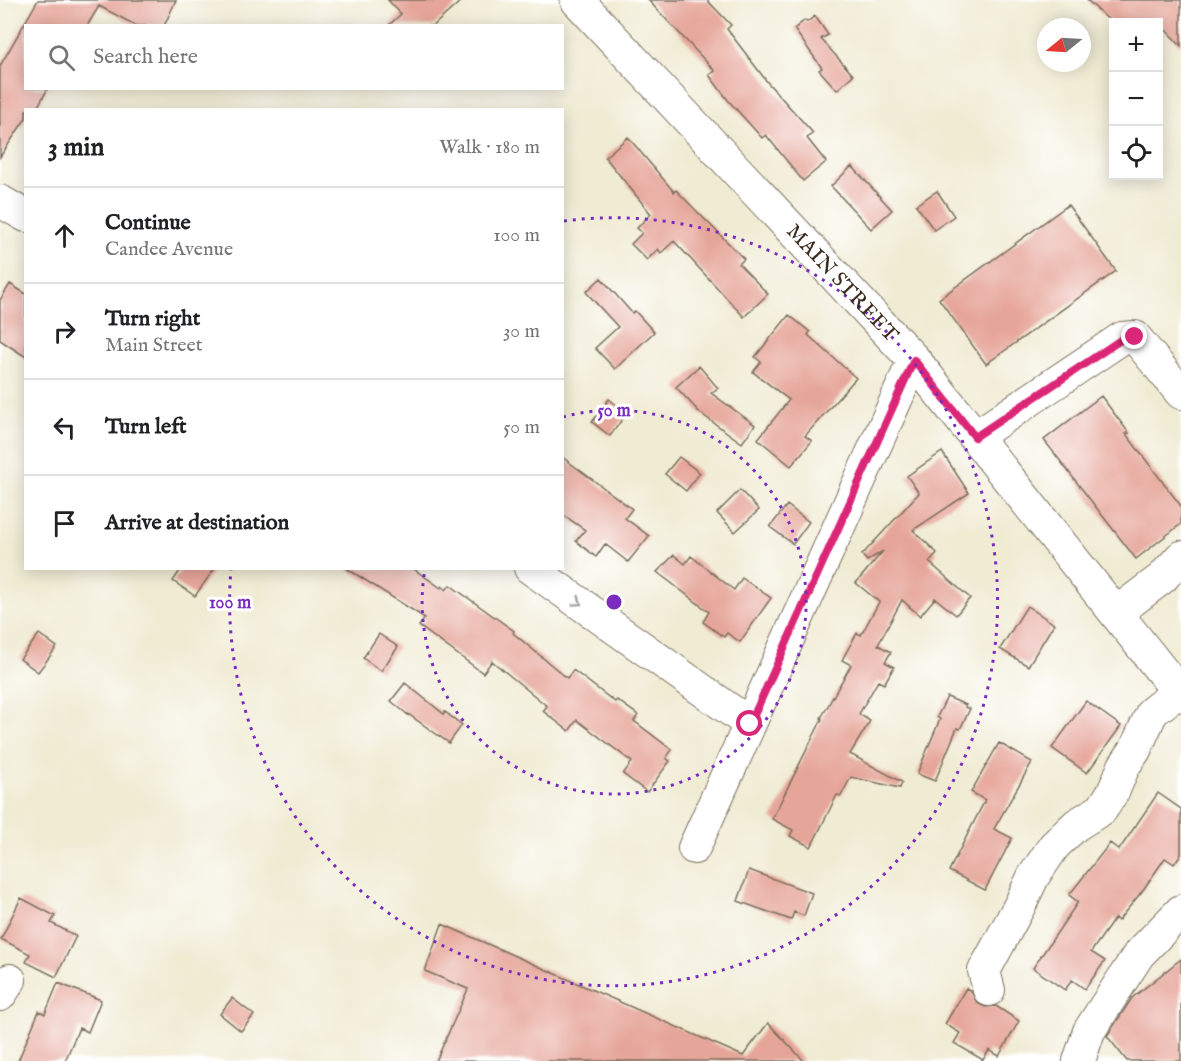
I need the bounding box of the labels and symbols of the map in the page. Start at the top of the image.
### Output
north arrow [1037,18,1091,72]
street label: MAIN STREET [780,218,904,349]
route end [1121,323,1147,349]
text: 50 m [597,400,631,423]
text: 100 m [209,592,251,615]
centre of rings [604,592,624,612]
one-way arrow [571,595,582,606]
route start [736,710,762,736]

